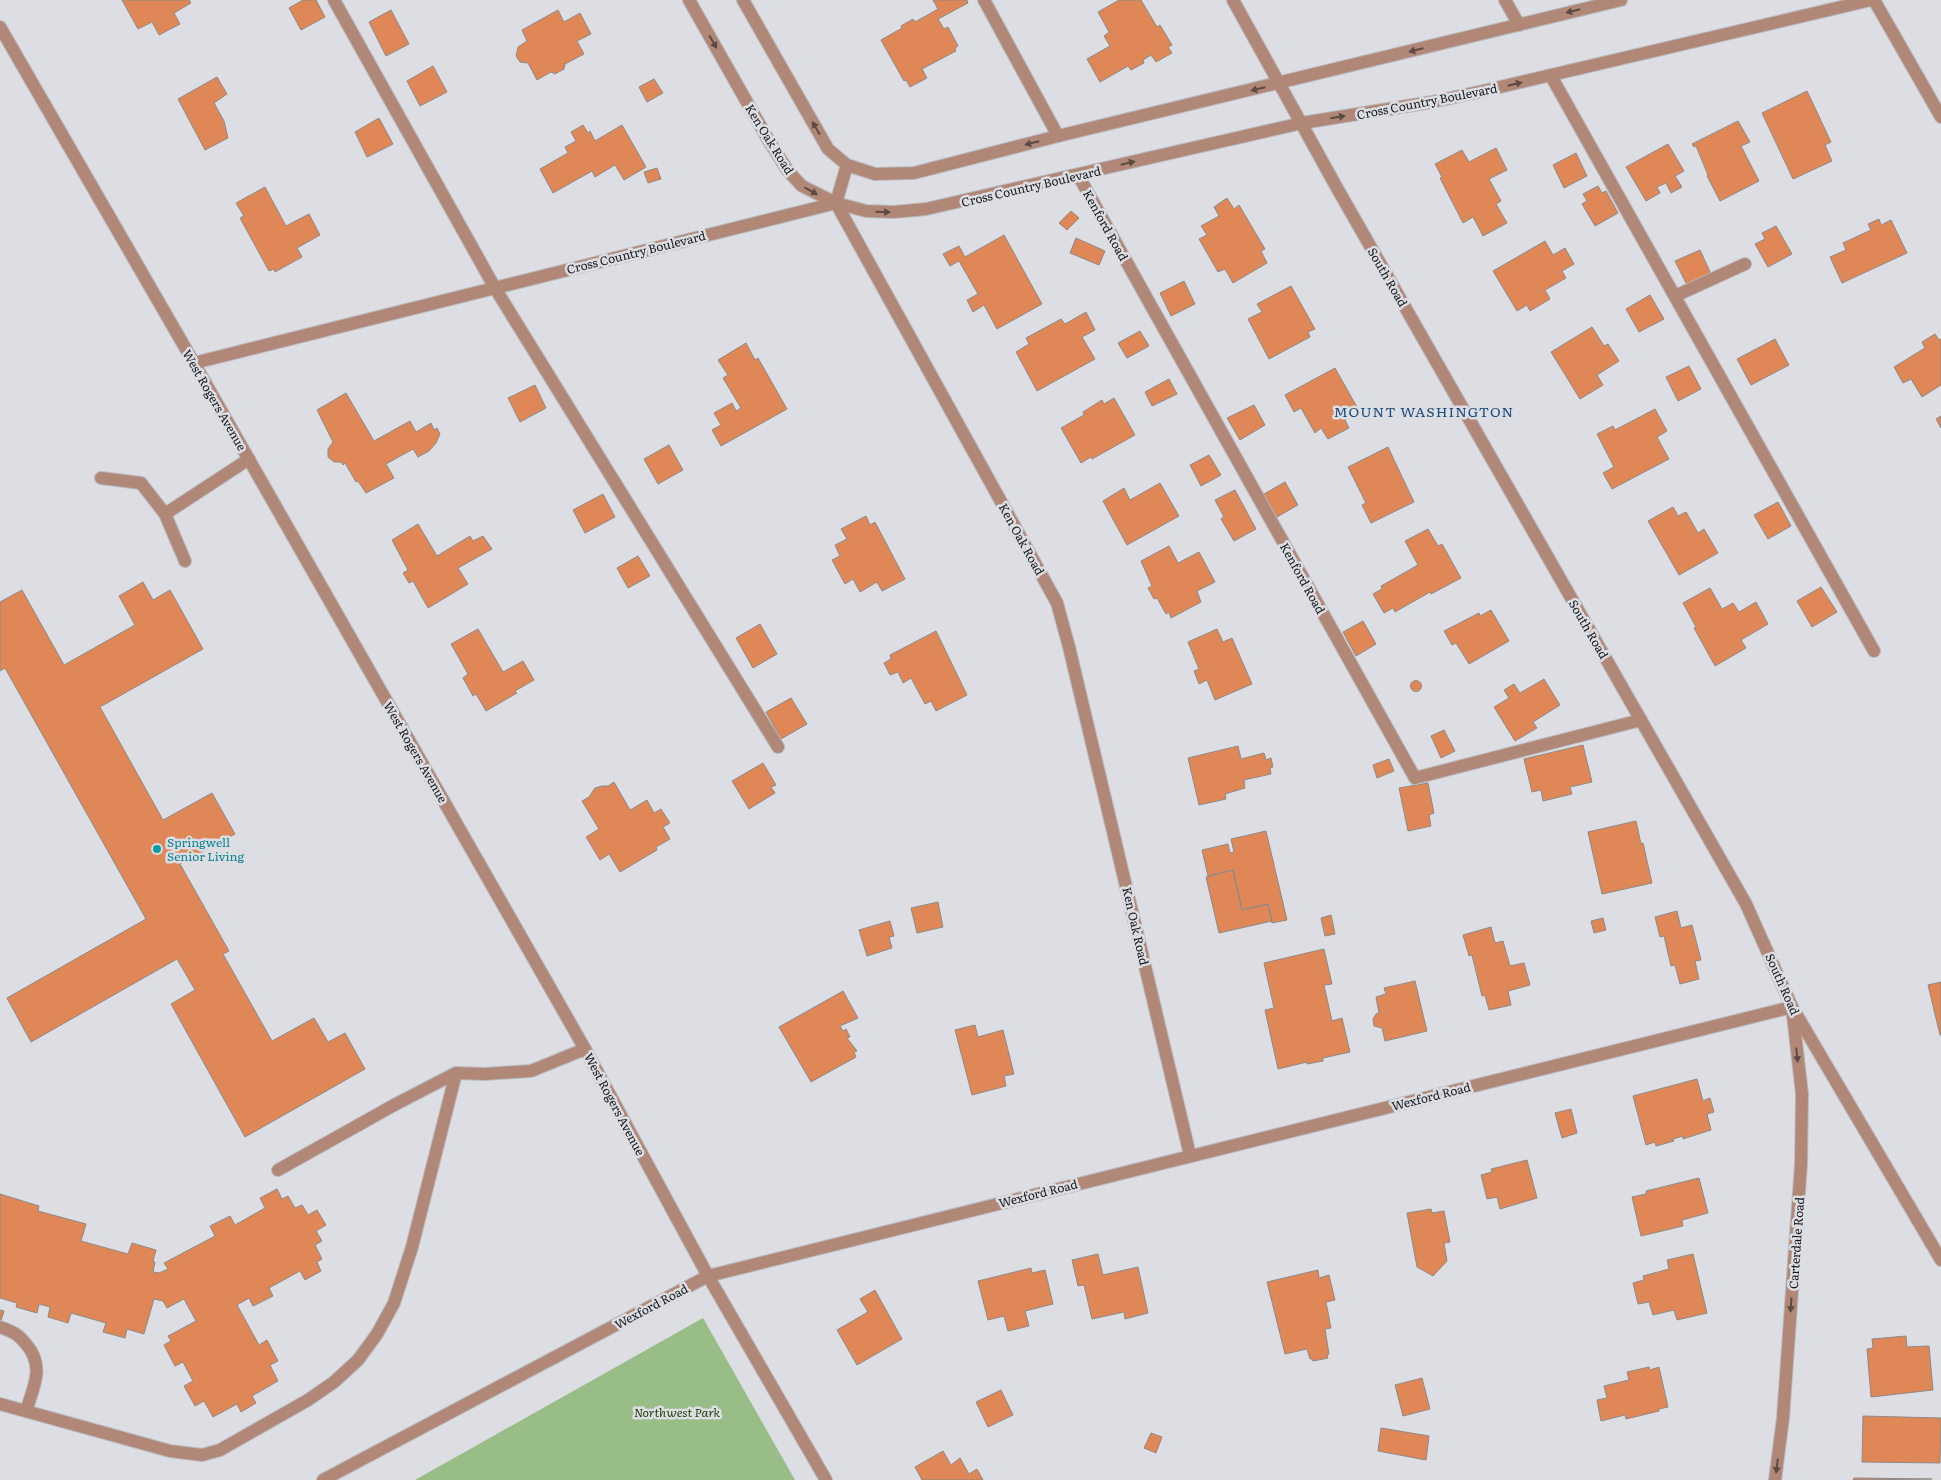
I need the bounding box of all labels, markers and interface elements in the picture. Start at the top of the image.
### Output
one-way arrow [1566,7,1581,15]
one-way arrow [709,36,718,49]
one-way arrow [1408,46,1423,54]
street label: Cross Country Boulevard [1355,78,1499,123]
one-way arrow [1507,80,1522,88]
one-way arrow [1250,85,1265,93]
street label: Ken Oak Road [741,100,799,178]
one-way arrow [1330,113,1346,121]
one-way arrow [812,122,821,135]
one-way arrow [1024,139,1039,147]
one-way arrow [1120,159,1136,167]
street label: Cross Country Boulevard [959,161,1103,211]
street label: Kenford Road [1079,186,1133,264]
one-way arrow [805,187,818,196]
one-way arrow [876,208,892,216]
street label: Cross Country Boulevard [565,226,708,278]
street label: South Road [1364,244,1413,311]
street label: West Rogers Avenue [179,346,251,454]
district label: MOUNT WASHINGTON [1334,401,1514,421]
street label: Ken Oak Road [995,500,1050,579]
street label: Kenford Road [1276,539,1330,617]
street label: South Road [1565,596,1614,663]
street label: West Rogers Avenue [380,698,452,806]
place label: Springwell Senior Living [167,833,245,865]
marker: Springwell Senior Living [151,843,163,855]
street label: Ken Oak Road [1118,885,1154,967]
street label: South Road [1761,950,1805,1018]
one-way arrow [1794,1047,1802,1063]
street label: West Rogers Avenue [580,1049,650,1159]
street label: Wexford Road [1390,1077,1473,1115]
street label: Wexford Road [997,1174,1080,1212]
street label: Carterdale Road [1784,1196,1808,1290]
street label: Wexford Road [611,1279,692,1333]
one-way arrow [1787,1297,1795,1313]
park label: Northwest Park [634,1403,721,1421]
one-way arrow [1773,1459,1781,1475]

